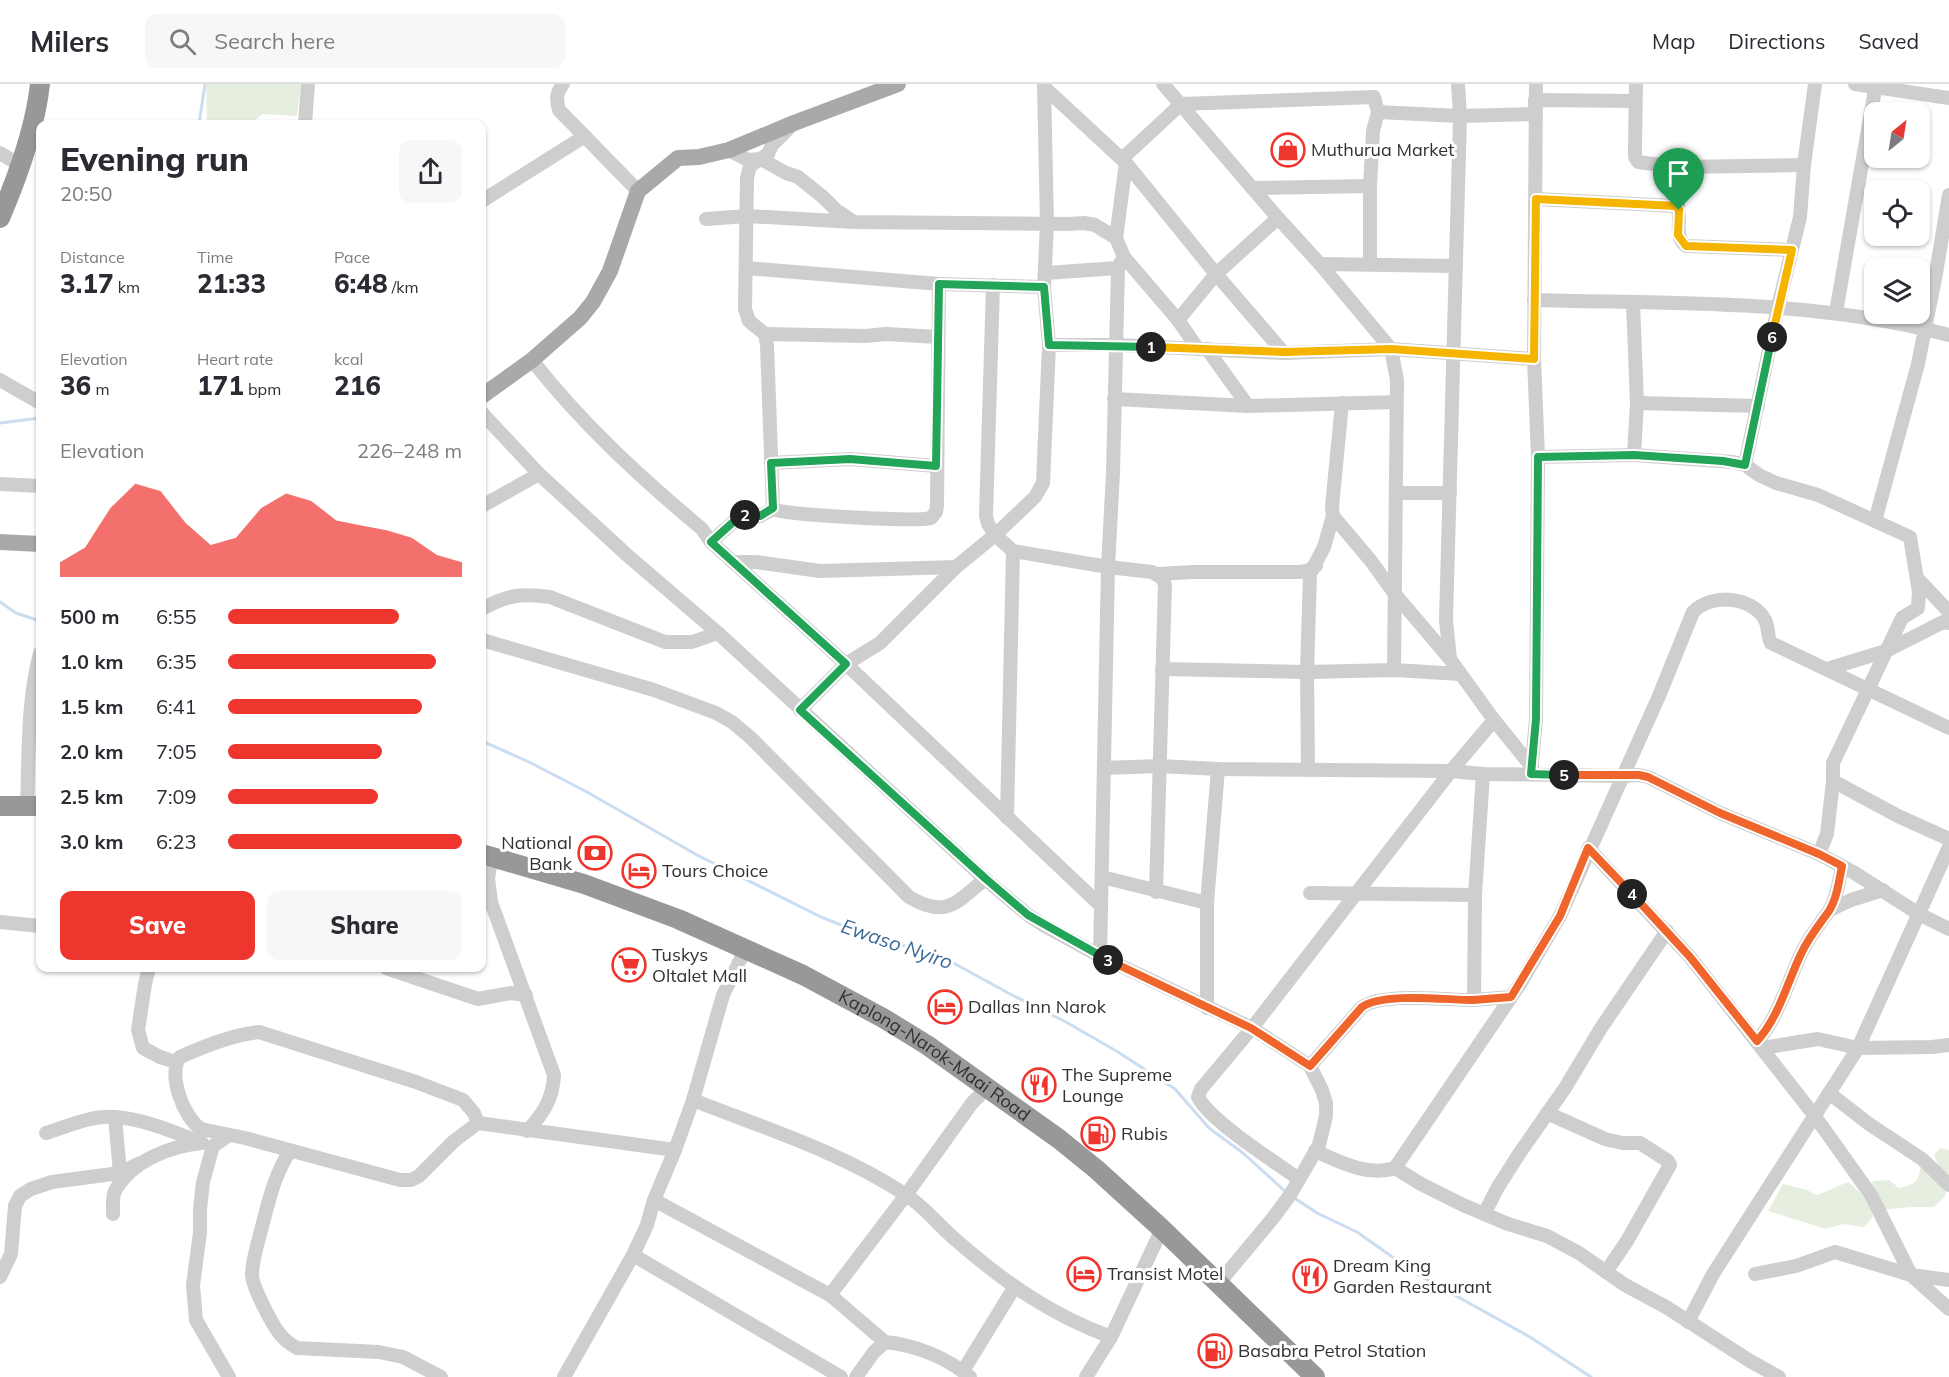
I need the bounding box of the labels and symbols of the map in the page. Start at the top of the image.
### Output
north arrow [1864,102,1930,168]
shop icon: Muthurua Market [1270,132,1306,168]
place label: Muthurua Market [1311,138,1454,161]
pin [1653,148,1704,210]
pin: 6 [1757,322,1787,352]
pin: 1 [1136,332,1166,362]
pin: 2 [730,500,760,530]
pin: 5 [1549,760,1579,790]
place label: National Bank [501,831,573,875]
bank icon: National Bank [577,835,613,871]
hotel icon: Tours Choice [621,853,657,889]
place label: Tours Choice [662,859,768,882]
pin: 4 [1617,879,1647,909]
water label: Ewaso Nyiro [838,913,956,974]
place label: Tuskys Oltalet Mall [652,943,747,987]
pin: 3 [1093,945,1123,975]
supermarket icon: Tuskys Oltalet Mall [611,947,647,983]
street label: Kaplong-Narok-Maai Road [835,984,1035,1126]
hotel icon: Dallas Inn Narok [927,989,963,1025]
place label: Dallas Inn Narok [968,995,1107,1018]
place label: The Supreme Lounge [1062,1063,1172,1107]
restaurant icon: The Supreme Lounge [1021,1067,1057,1103]
fuel station icon: Rubis [1080,1116,1116,1152]
place label: Rubis [1121,1122,1168,1145]
place label: Dream King Garden Restaurant [1333,1254,1492,1298]
hotel icon: Transist Motel [1066,1256,1102,1292]
restaurant icon: Dream King Garden Restaurant [1292,1258,1328,1294]
place label: Transist Motel [1107,1262,1223,1285]
fuel station icon: Basabra Petrol Station [1197,1333,1233,1369]
place label: Basabra Petrol Station [1238,1339,1426,1362]

